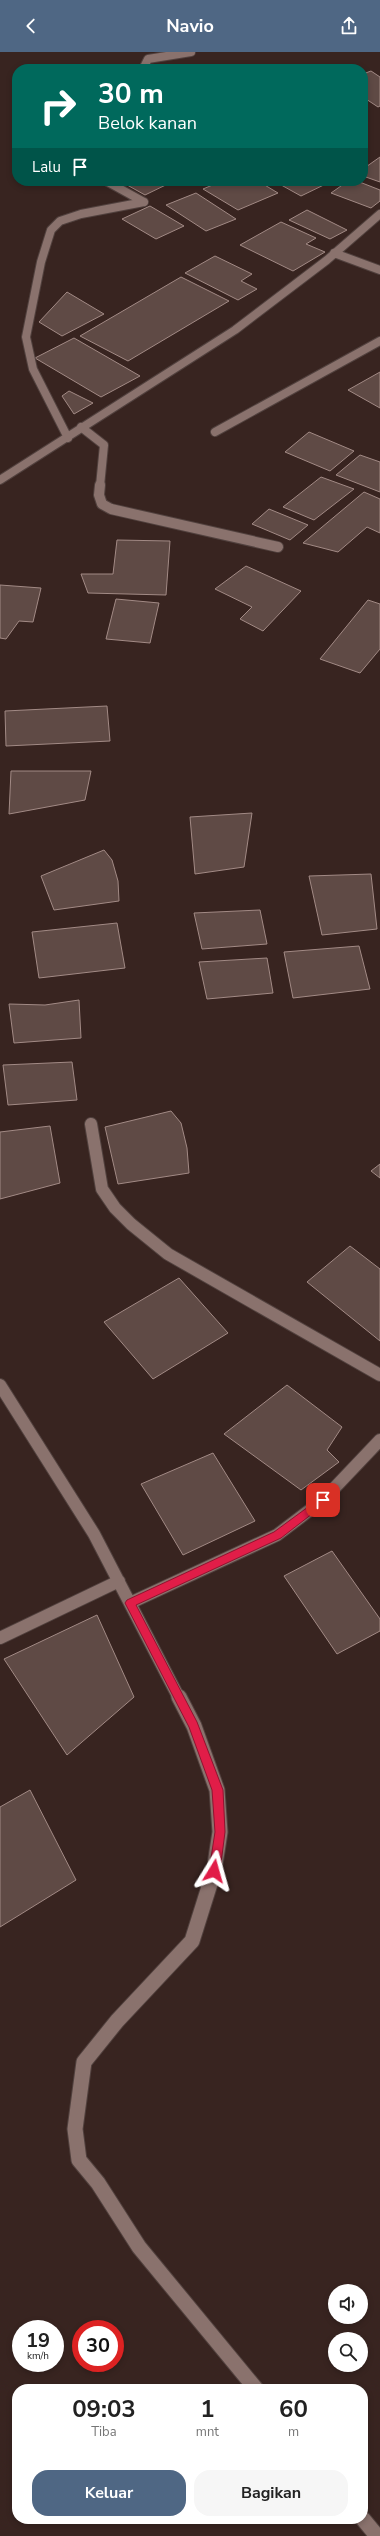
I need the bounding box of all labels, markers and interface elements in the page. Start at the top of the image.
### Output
text: Navio [166,14,214,38]
icon: back [20,15,42,37]
icon: share [338,15,360,37]
text: 30 m [98,75,164,113]
icon: right [32,80,84,132]
text: Belok kanan [98,111,197,135]
icon: arrive [69,156,91,178]
text: Lalu [32,157,61,177]
pin [306,1483,340,1517]
icon: arrive [312,1489,334,1511]
position arrow [193,1850,235,1892]
map controls [328,2284,368,2372]
button: sound [328,2284,368,2324]
speed limit sign: 30 [72,2320,124,2372]
text: 19 [26,2327,50,2354]
button: search [328,2332,368,2372]
text: km/h [27,2349,49,2363]
text: 09:03 [72,2393,136,2425]
text: 1 [200,2393,215,2425]
text: 60 [279,2393,308,2425]
text: Tiba [91,2423,117,2441]
text: mnt [196,2423,219,2441]
text: m [288,2423,299,2441]
button: Keluar [32,2470,186,2516]
button: Bagikan [194,2470,348,2516]

